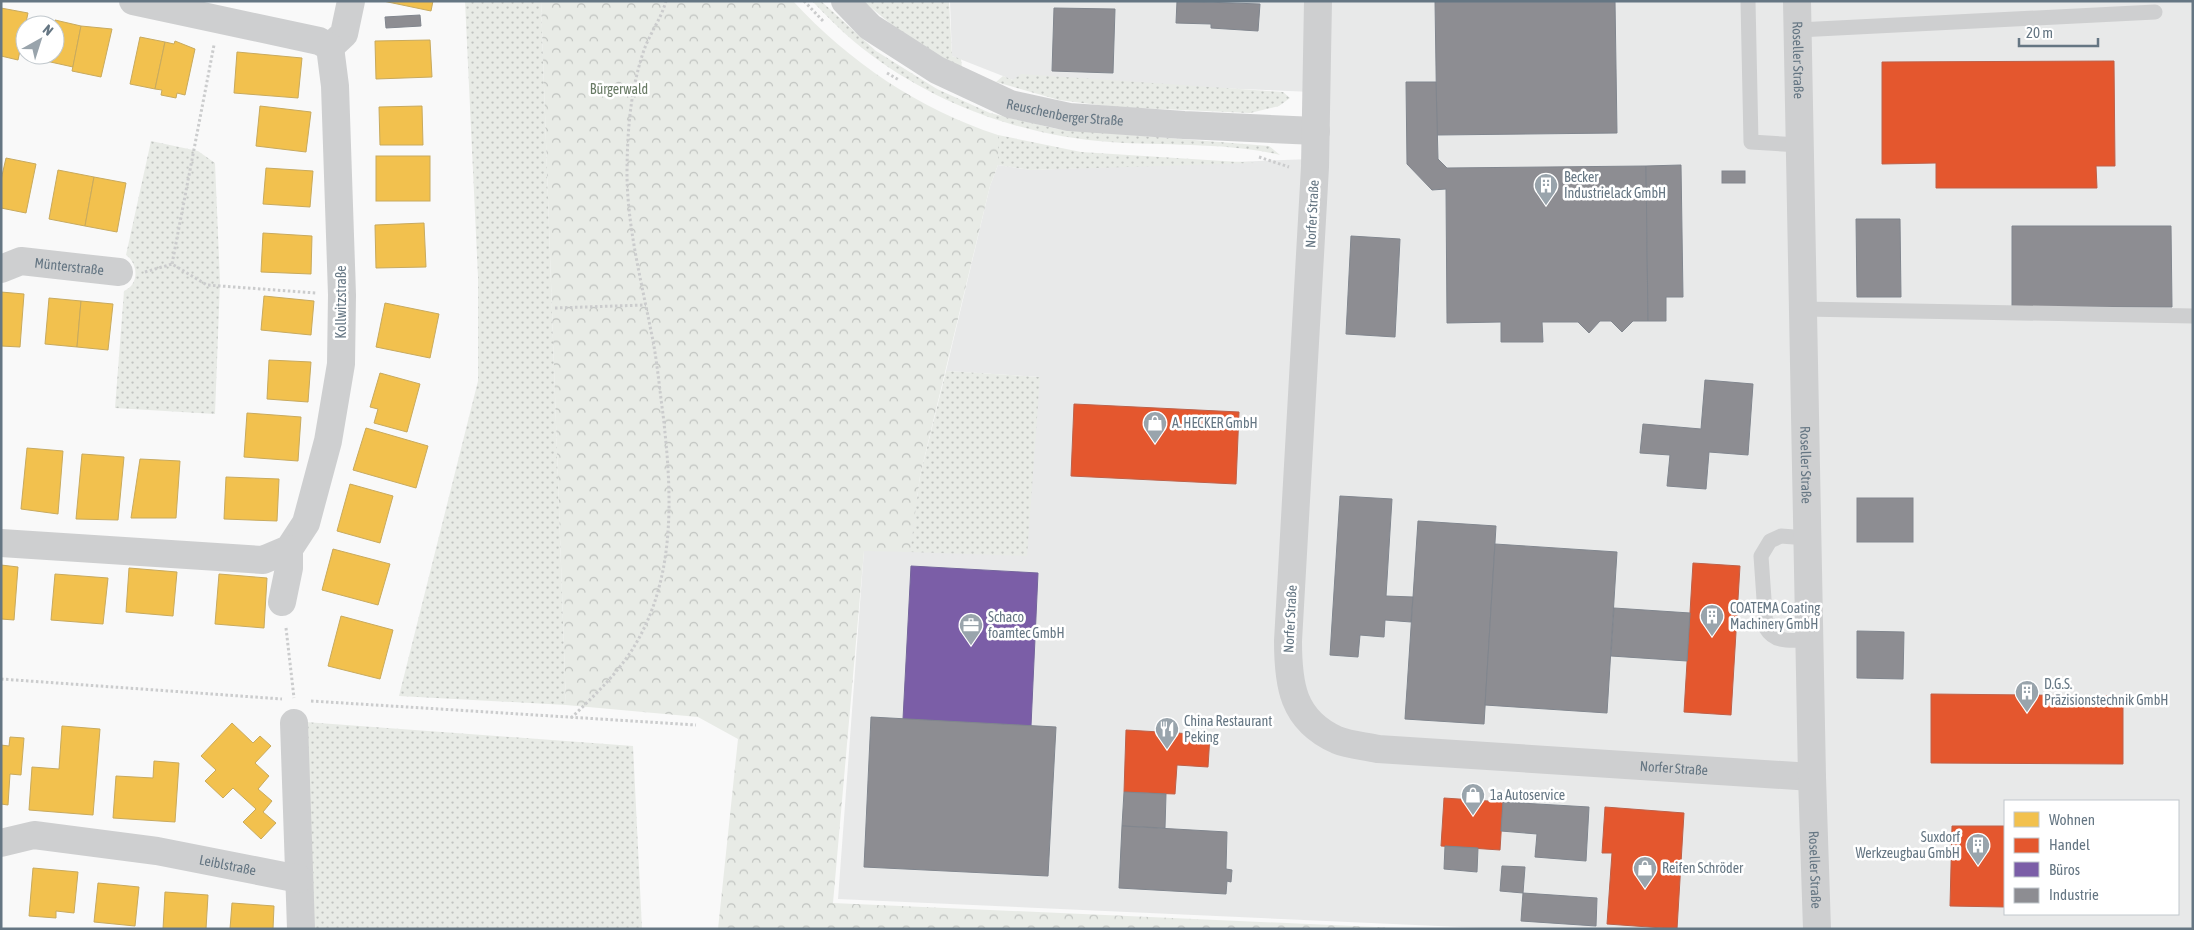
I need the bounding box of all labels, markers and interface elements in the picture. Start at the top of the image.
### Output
north arrow [15,15,65,65]
scale bar [2019,15,2098,47]
text: N [40,21,56,39]
street label: Roseller Straße [1789,21,1807,99]
text: 20 m [2026,24,2053,41]
park label: Bürgerwald [590,81,648,97]
street label: Reuschenberger Straße [1005,95,1124,129]
place label: Becker Industrielack GmbH [1564,169,1666,201]
building icon: Becker Industrielack GmbH [1533,172,1559,206]
street label: Norfer Straße [1302,179,1322,249]
street label: Münterstraße [34,255,105,278]
street label: Kollwitzstraße [333,265,349,339]
shop icon: A. HECKER GmbH [1142,410,1168,444]
place label: A. HECKER GmbH [1172,415,1258,431]
street label: Roseller Straße [1797,426,1815,504]
street label: Norfer Straße [1280,584,1300,654]
place label: COATEMA Coating Machinery GmbH [1730,600,1820,632]
building icon: COATEMA Coating Machinery GmbH [1699,603,1725,637]
place label: Schaco foamtec GmbH [988,609,1065,641]
office icon: Schaco foamtec GmbH [958,612,984,646]
place label: D.G.S. Präzisionstechnik GmbH [2044,676,2168,708]
building icon: D.G.S. Präzisionstechnik GmbH [2014,679,2040,713]
place label: China Restaurant Peking [1184,713,1272,745]
restaurant icon: China Restaurant Peking [1154,716,1180,750]
street label: Norfer Straße [1639,758,1709,778]
shop icon: 1a Autoservice [1460,782,1486,816]
place label: 1a Autoservice [1490,787,1565,803]
legend [2004,800,2179,915]
text: Wohnen [2049,811,2095,828]
place label: Suxdorf Werkzeugbau GmbH [1855,829,1960,861]
street label: Roseller Straße [1806,831,1824,909]
building icon: Suxdorf Werkzeugbau GmbH [1965,832,1991,866]
text: Handel [2049,836,2090,853]
street label: Leiblstraße [198,852,258,878]
shop icon: Reifen Schröder [1632,855,1658,889]
place label: Reifen Schröder [1662,860,1744,876]
text: Büros [2049,861,2080,878]
text: Industrie [2049,886,2099,903]

